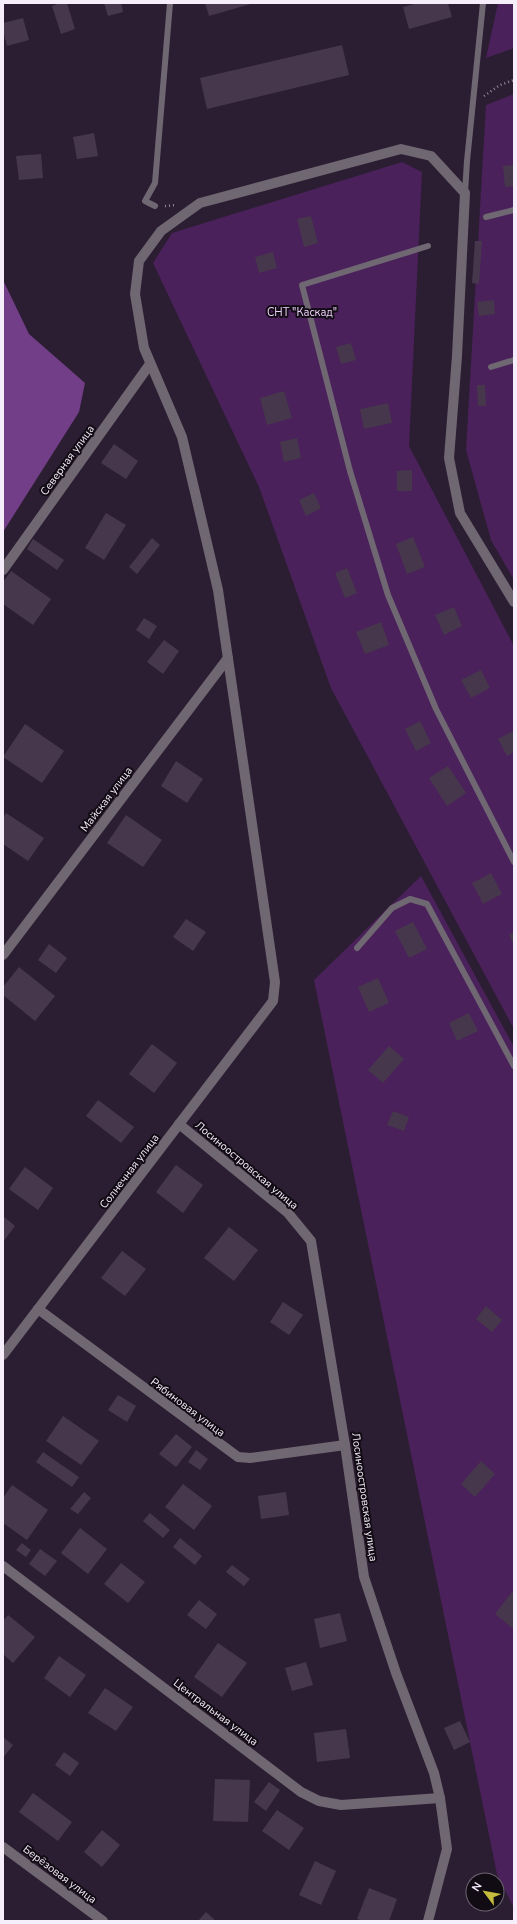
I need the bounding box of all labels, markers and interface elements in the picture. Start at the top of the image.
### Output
park label: СНТ "Каскад" [267,305,337,320]
street label: Северная улица [37,422,98,499]
street label: Майская улица [77,764,136,835]
street label: Лосиноостровская улица [192,1118,301,1213]
street label: Солнечная улица [96,1131,163,1212]
street label: Рябиновая улица [147,1374,228,1440]
street label: Лосиноостровская улица [348,1432,381,1563]
street label: Центральная улица [170,1676,261,1749]
street label: Берёзовая улица [20,1842,100,1907]
north arrow [465,1872,505,1912]
text: N [468,1879,485,1894]

